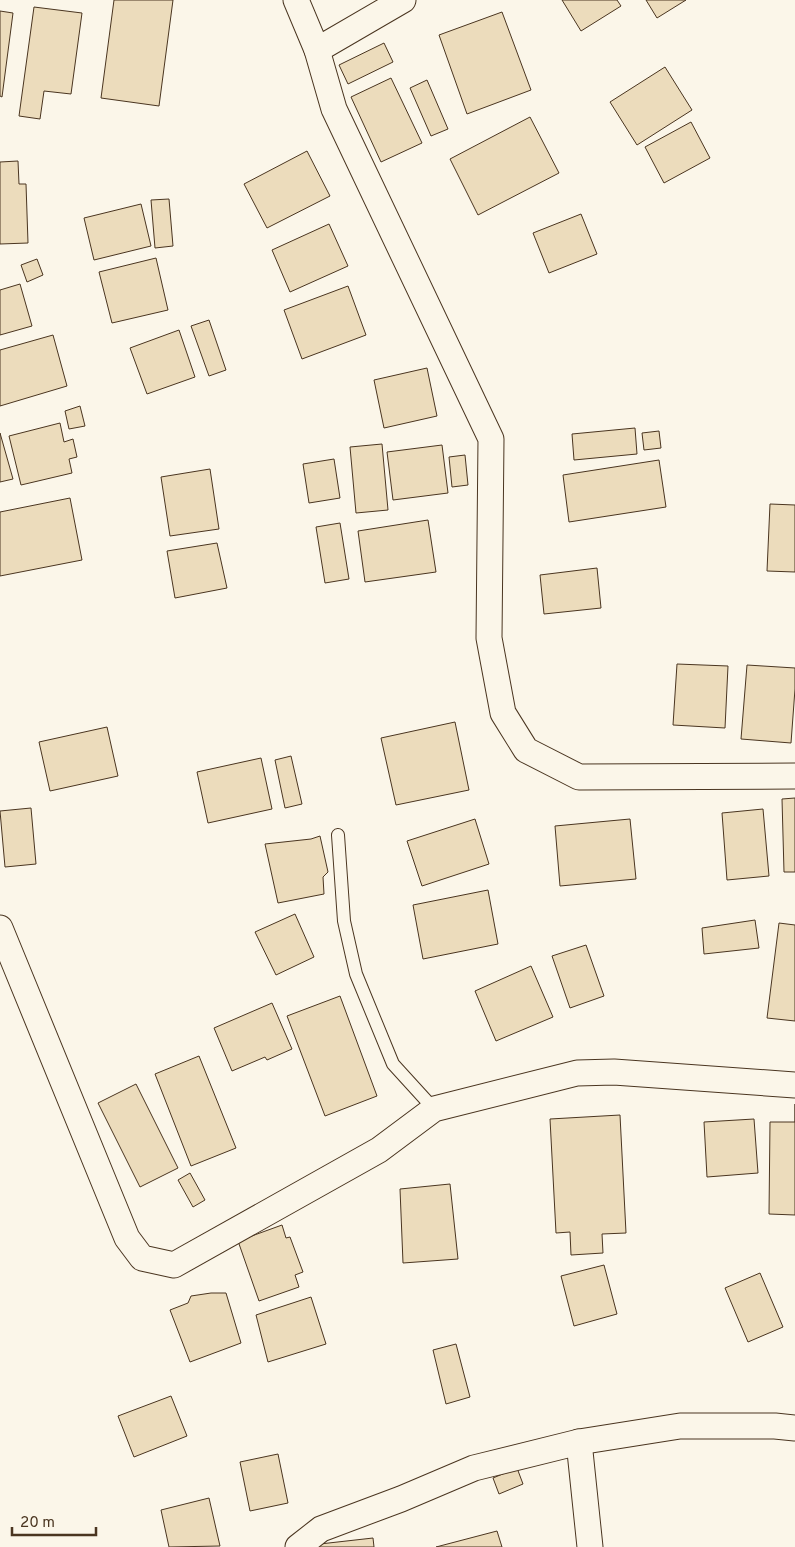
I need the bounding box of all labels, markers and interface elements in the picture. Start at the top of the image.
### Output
scale bar [12,1504,96,1536]
text: 20 m [20,1514,55,1533]

